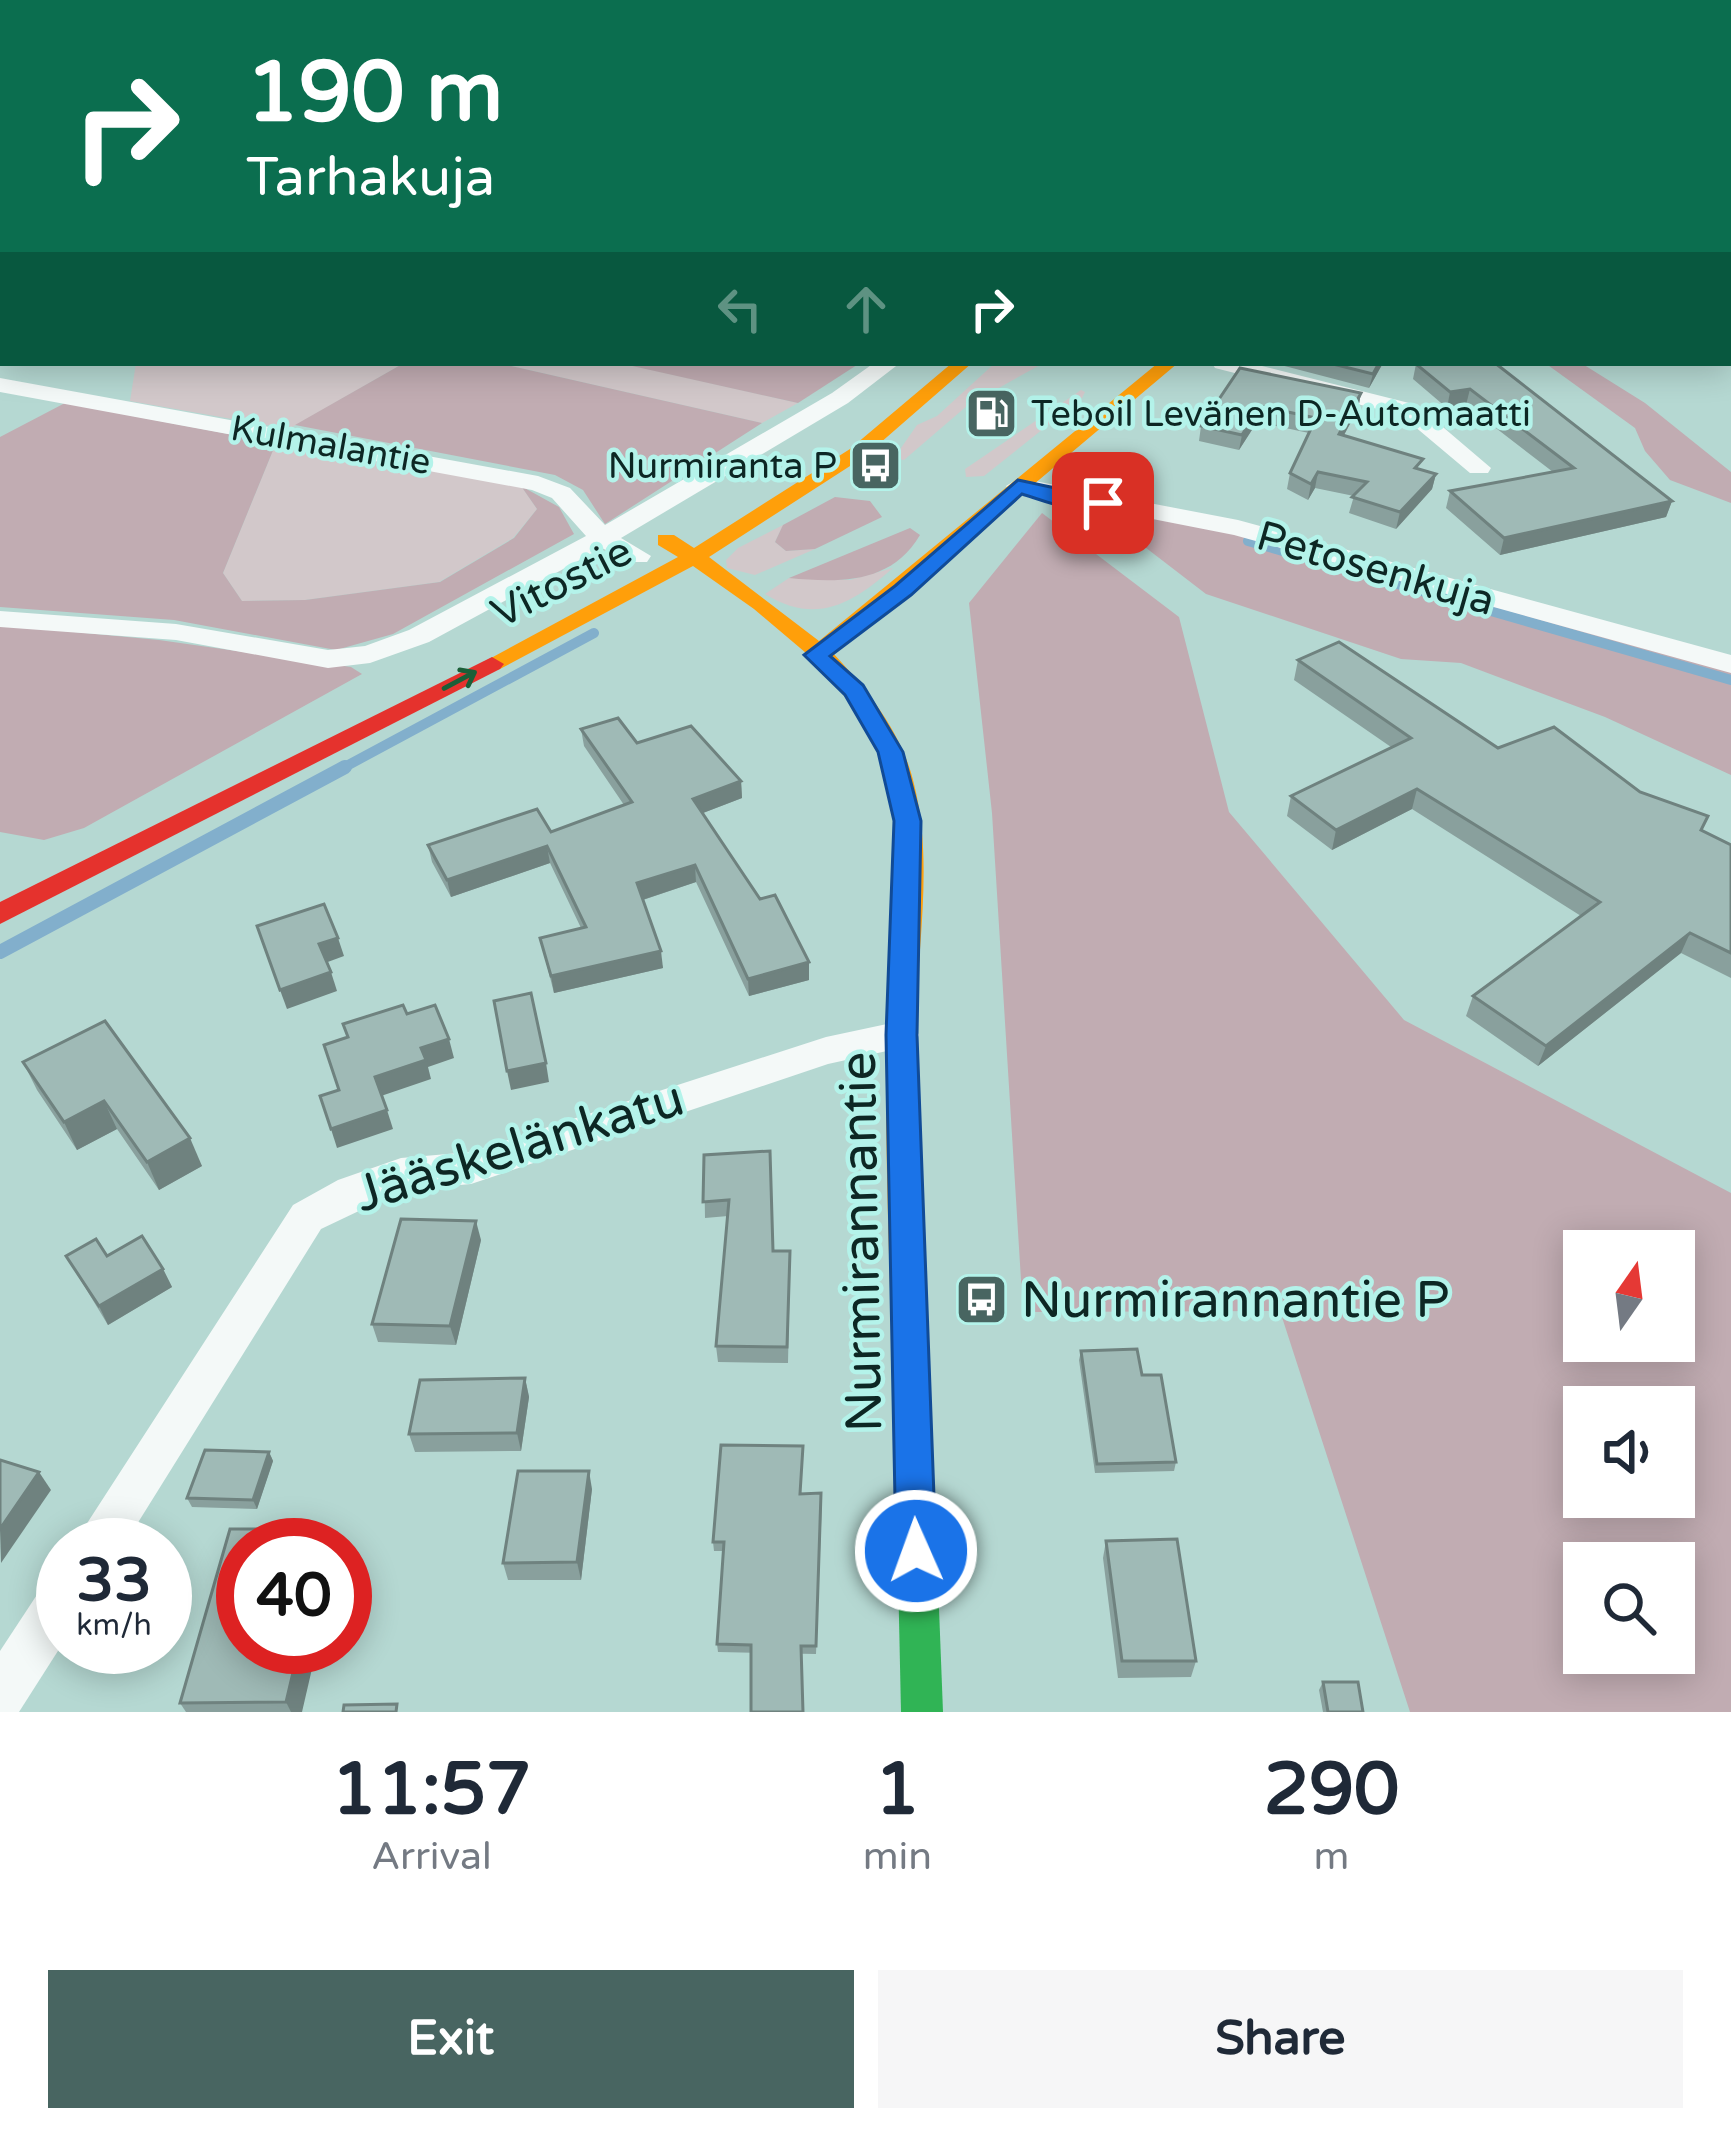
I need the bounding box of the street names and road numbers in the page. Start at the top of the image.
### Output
street label: Kulmalantie [228,407,434,484]
street label: Petosenkuja [1251,510,1500,627]
street label: Vitostie [483,525,640,639]
street label: Nurmirannantie [828,1051,896,1433]
street label: Jääskelänkatu [348,1068,691,1226]

